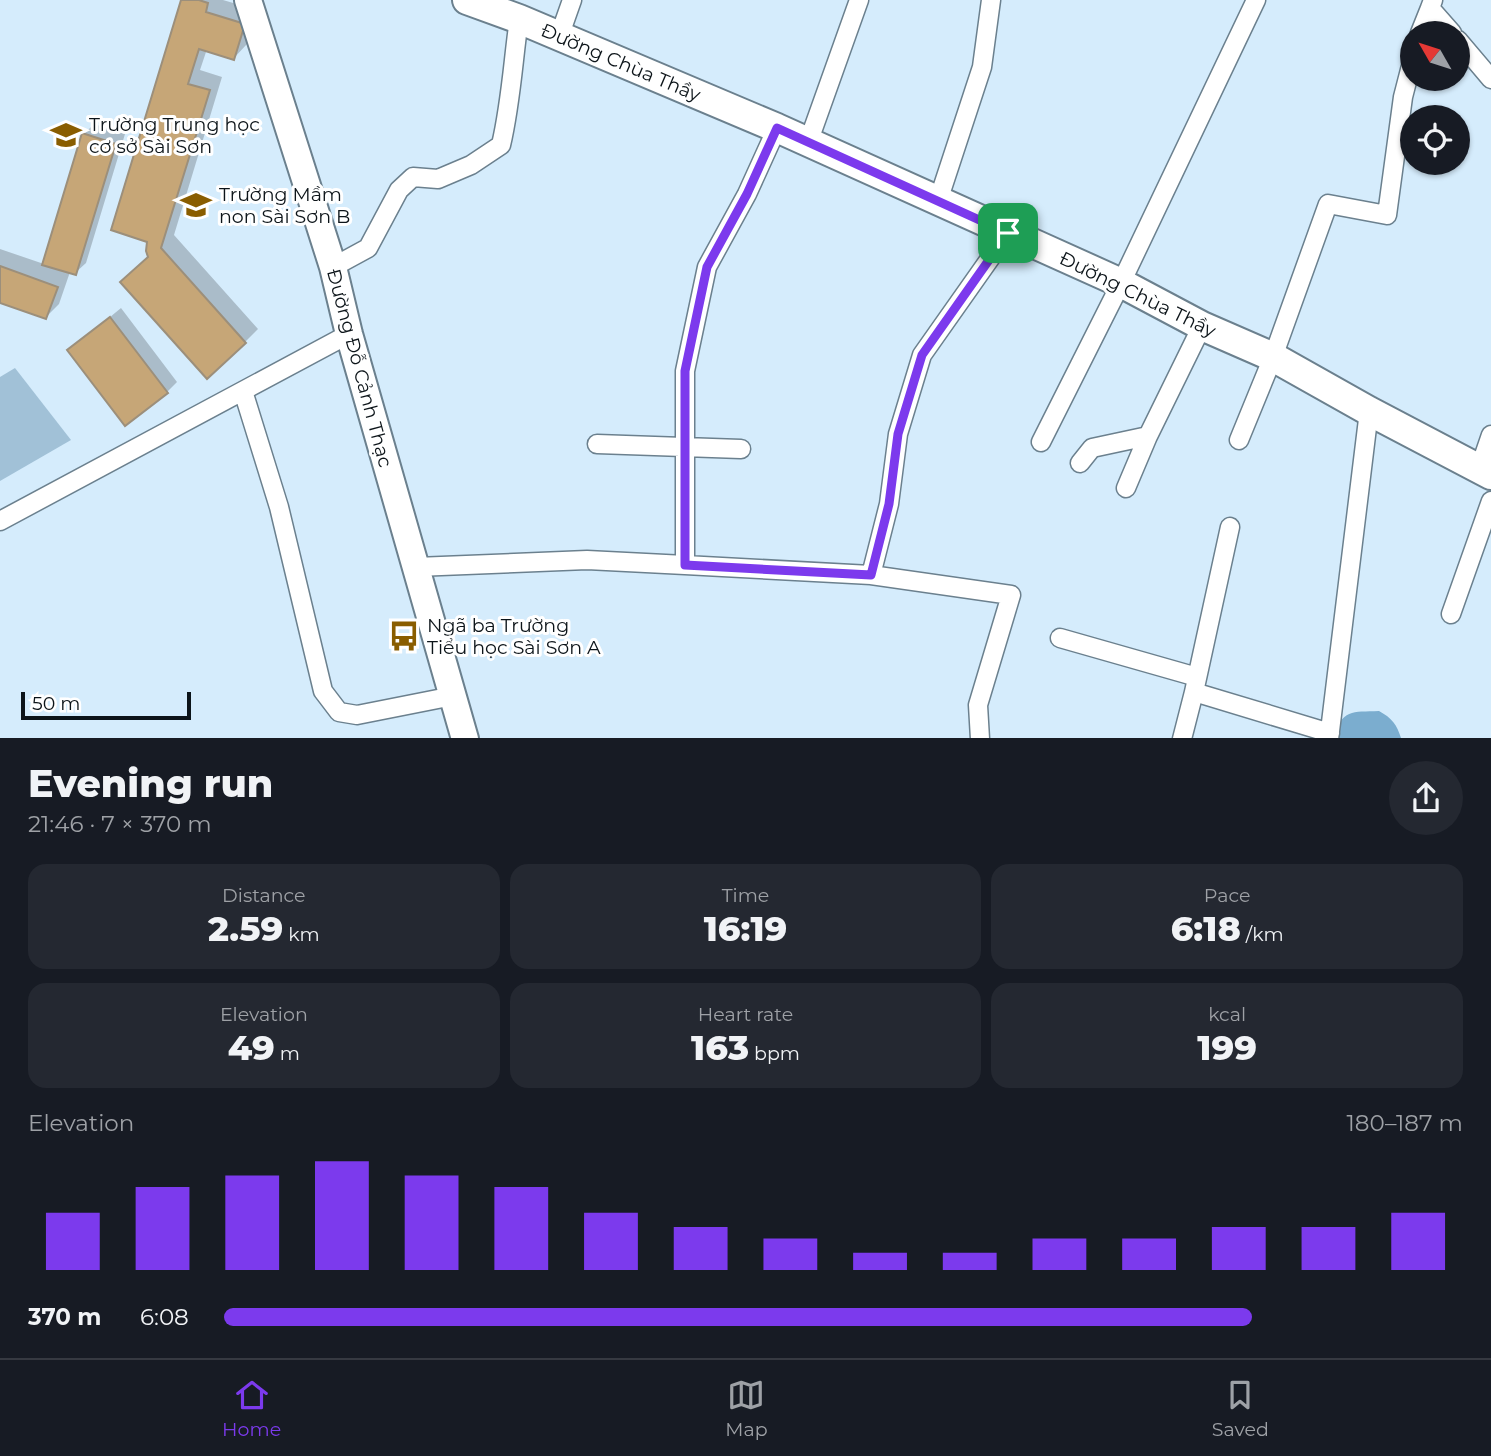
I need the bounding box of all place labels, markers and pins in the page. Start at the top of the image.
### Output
place label: Trường Trung học cơ sở Sài Sơn [89,113,260,158]
school or university icon: Trường Trung học cơ sở Sài Sơn [49,118,83,152]
place label: Trường Mầm non Sài Sơn B [219,183,350,228]
school or university icon: Trường Mầm non Sài Sơn B [179,188,213,222]
pin [978,203,1038,263]
place label: Ngã ba Trường Tiểu học Sài Sơn A [427,614,601,659]
bus stop icon: Ngã ba Trường Tiểu học Sài Sơn A [387,619,421,653]

